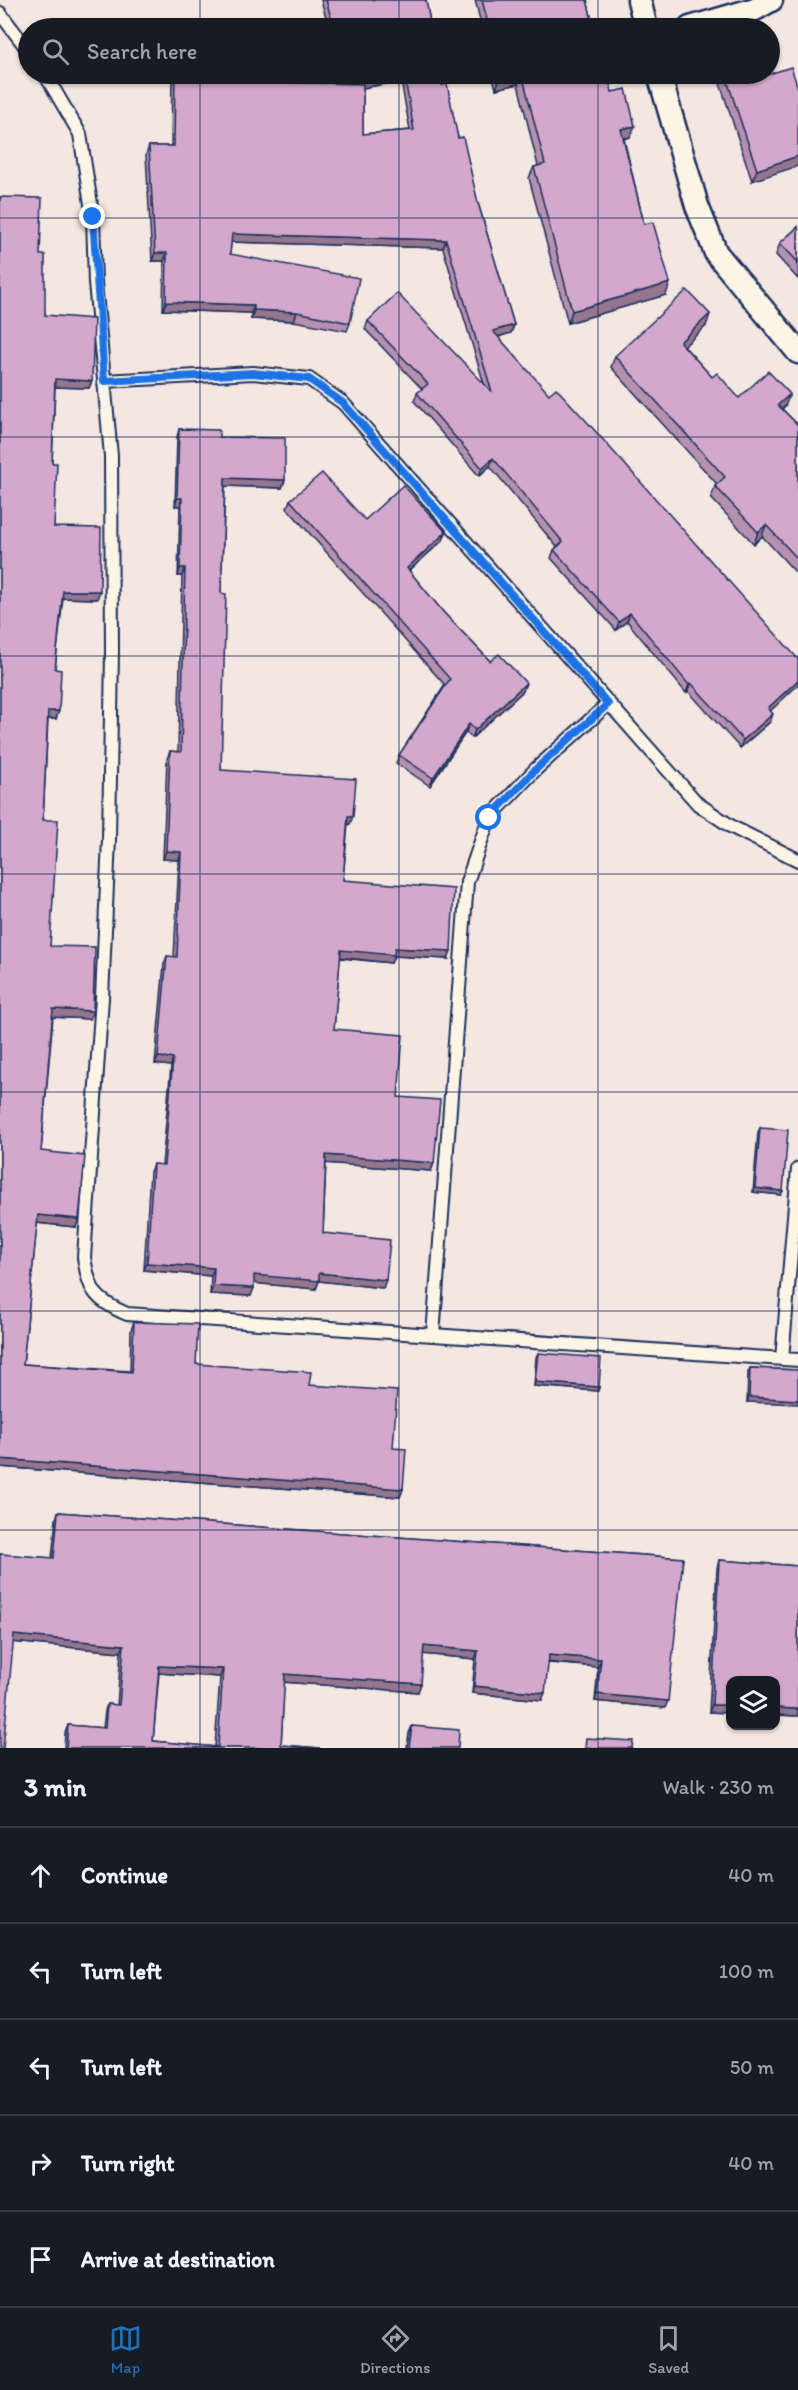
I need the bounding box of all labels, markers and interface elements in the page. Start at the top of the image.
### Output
search box [18,18,780,84]
icon: search [39,35,72,68]
text: Search here [87,38,197,65]
route end [79,203,105,229]
route start [475,804,501,830]
map controls [726,1676,780,1730]
button: layers [726,1676,780,1730]
text: 3 min [24,1771,86,1803]
text: Walk · 230 m [662,1775,774,1799]
icon: ahead [24,1859,57,1892]
text: Continue [81,1862,168,1889]
text: 40 m [728,1863,774,1887]
icon: left [24,1955,57,1988]
text: Turn left [81,1958,162,1985]
text: 100 m [719,1959,774,1983]
icon: left [24,2051,57,2084]
text: Turn left [81,2054,162,2081]
text: 50 m [730,2055,774,2079]
icon: right [24,2147,57,2180]
text: Turn right [81,2150,175,2177]
text: 40 m [728,2151,774,2175]
icon: arrive [24,2243,57,2276]
text: Arrive at destination [81,2246,275,2273]
tab: Map [109,2322,142,2377]
tab: Directions [360,2322,430,2377]
tab: Saved [648,2322,689,2377]

